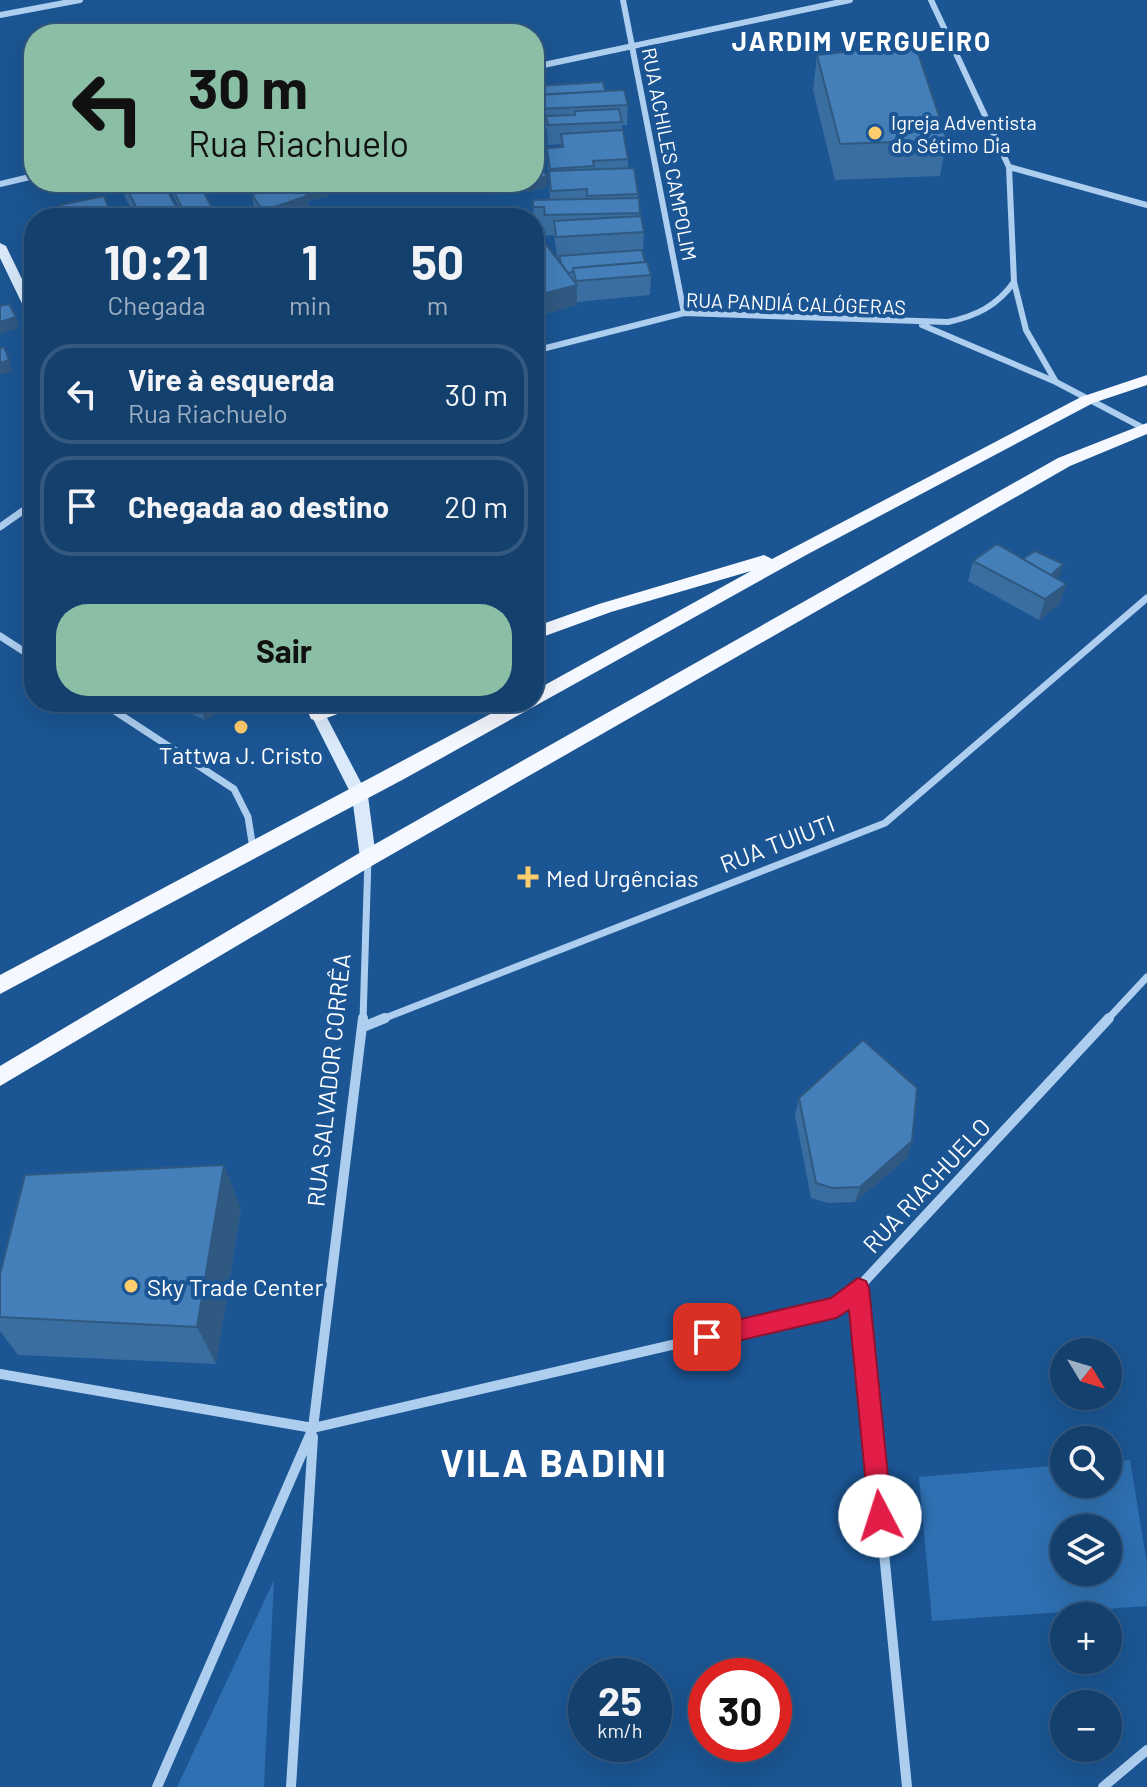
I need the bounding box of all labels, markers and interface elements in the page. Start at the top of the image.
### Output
district label: JARDIM VERGUEIRO [732,25,992,56]
street label: RUA ACHILES CAMPOLIM [638,46,702,262]
text: 30 m [188,53,308,120]
icon: left [56,56,160,160]
place label: Igreja Adventista do Sétimo Dia [891,110,1037,157]
text: Rua Riachuelo [188,121,409,164]
marker: Igreja Adventista do Sétimo Dia [866,124,884,142]
text: 10:21 [104,232,209,290]
text: 1 [302,232,319,290]
text: 50 [411,232,464,290]
street label: RUA PANDIÁ CALÓGERAS [686,287,906,319]
text: Chegada [107,289,206,320]
text: min [289,289,331,320]
text: m [427,289,448,320]
text: Vire à esquerda [128,361,335,397]
icon: left [60,372,104,416]
text: 30 m [445,376,508,412]
text: Rua Riachuelo [128,397,288,428]
icon: arrive [60,484,104,528]
text: Chegada ao destino [128,488,389,524]
text: 20 m [444,488,508,524]
button: Sair [56,604,512,696]
marker: Tattwa J. Cristo [232,718,250,736]
place label: Tattwa J. Cristo [159,740,323,769]
street label: RUA TUIUTI [716,808,838,878]
place label: Med Urgências [546,863,699,892]
marker: Med Urgências [517,866,539,888]
street label: RUA SALVADOR CORRÊA [300,952,356,1208]
street label: RUA RIACHUELO [856,1112,996,1258]
place label: Sky Trade Center [147,1272,323,1301]
marker: Sky Trade Center [122,1277,140,1295]
pin [673,1303,741,1371]
icon: arrive [685,1315,729,1359]
north arrow [1050,1338,1122,1410]
map controls [1050,1338,1122,1762]
button: search [1050,1426,1122,1498]
district label: VILA BADINI [440,1439,668,1485]
position arrow [838,1474,922,1558]
button: layers [1050,1514,1122,1586]
button: + [1050,1602,1122,1674]
speed limit sign: 30 [688,1658,792,1762]
text: 25 [598,1676,642,1724]
button: − [1050,1690,1122,1762]
text: km/h [597,1718,643,1742]

